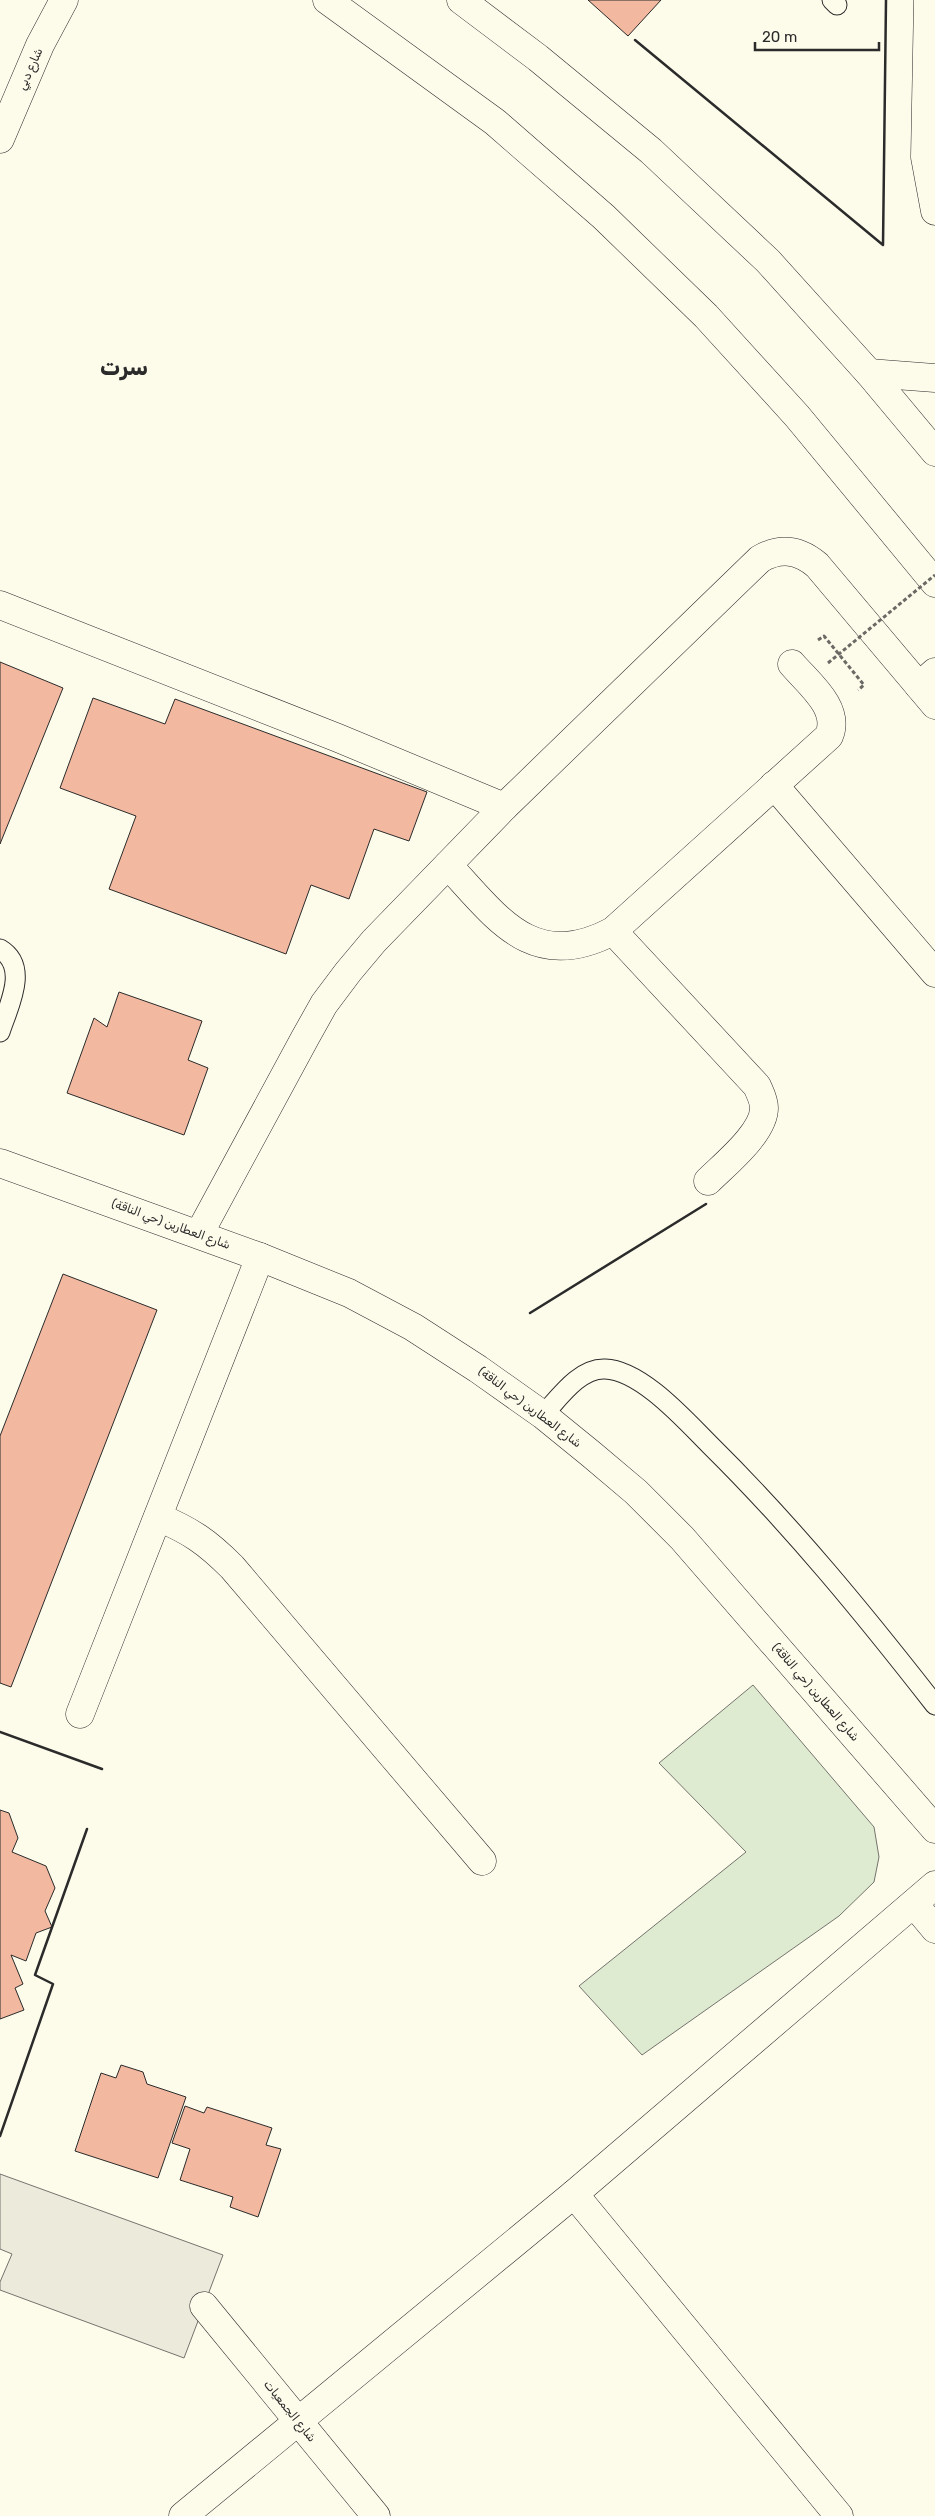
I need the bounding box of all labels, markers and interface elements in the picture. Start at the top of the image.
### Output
scale bar [755,20,879,52]
text: 20 m [762,28,797,46]
street label: شارع دبي [14,46,47,93]
district label: سرت [100,354,148,381]
street label: شارع العطارين (حي الناقة) [109,1196,232,1254]
street label: شارع العطارين (حي الناقة) [474,1364,584,1452]
street label: شارع العطارين (حي الناقة) [768,1640,862,1745]
street label: شارع الجمعيات [259,2377,319,2446]

